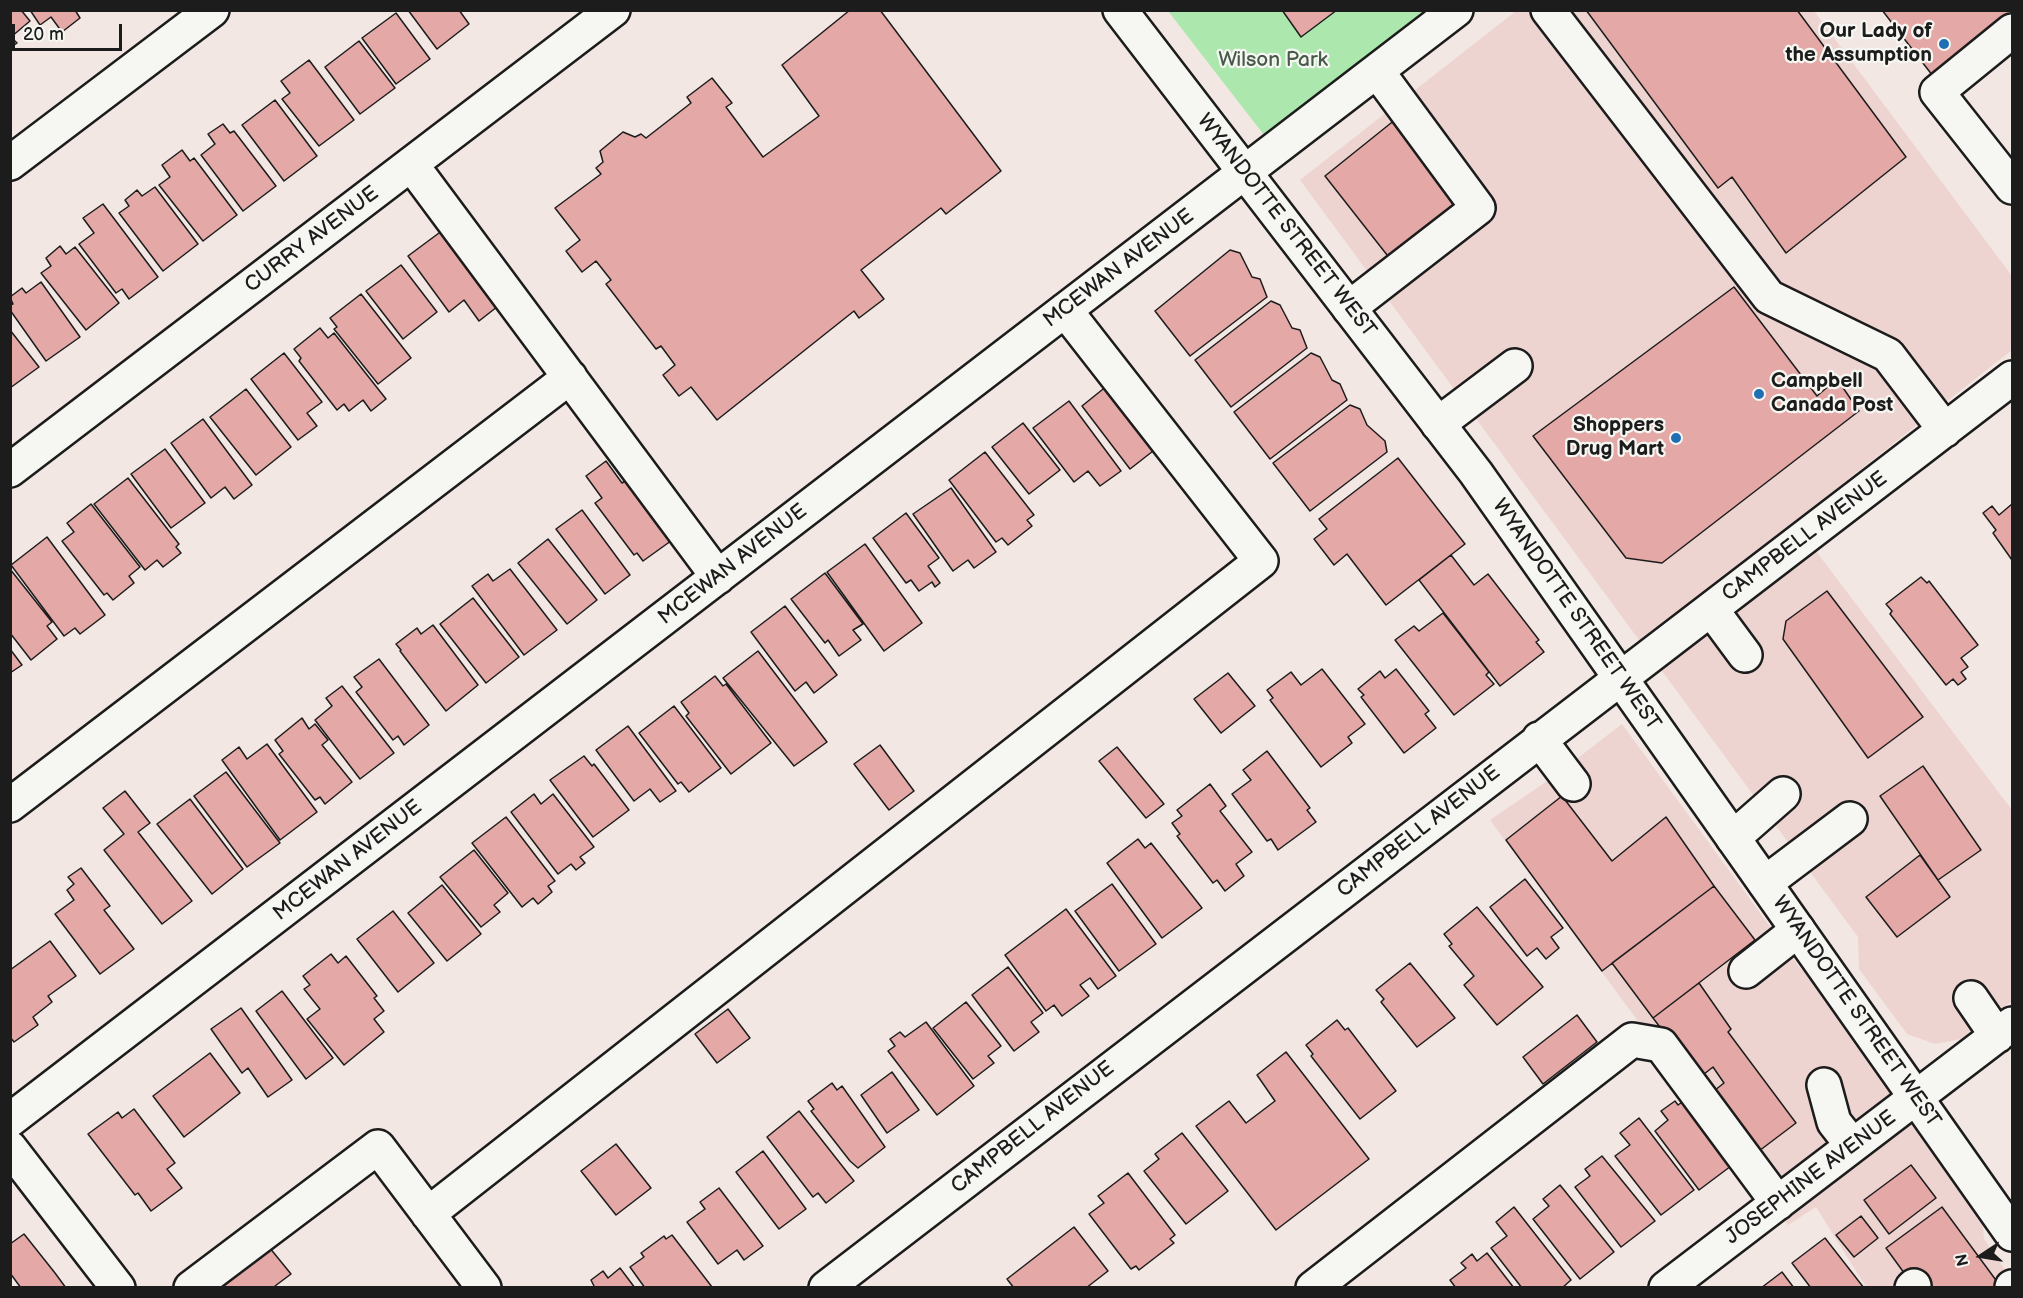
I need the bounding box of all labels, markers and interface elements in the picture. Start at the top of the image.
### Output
scale bar [15,12,124,50]
place label: Our Lady of the Assumption [1785,19,1932,69]
text: 20 m [23,24,64,45]
marker: Our Lady of the Assumption [1937,37,1951,51]
park label: Wilson Park [1218,48,1328,74]
street label: WYANDOTTE STREET WEST [1191,109,1381,343]
street label: CURRY AVENUE [240,182,384,298]
street label: MCEWAN AVENUE [1039,204,1199,334]
place label: Campbell Canada Post [1771,369,1893,419]
marker: Campbell Canada Post [1752,387,1766,401]
place label: Shoppers Drug Mart [1566,413,1664,463]
marker: Shoppers Drug Mart [1669,431,1683,445]
street label: CAMPBELL AVENUE [1718,467,1892,607]
street label: WYANDOTTE STREET WEST [1486,494,1666,736]
street label: MCEWAN AVENUE [654,499,812,631]
street label: CAMPBELL AVENUE [1332,761,1506,903]
street label: MCEWAN AVENUE [269,795,427,927]
street label: WYANDOTTE STREET WEST [1766,891,1946,1133]
street label: CAMPBELL AVENUE [946,1057,1120,1199]
street label: JOSEPHINE AVENUE [1721,1106,1901,1250]
north arrow [1951,1226,2011,1286]
text: N [1952,1252,1973,1268]

